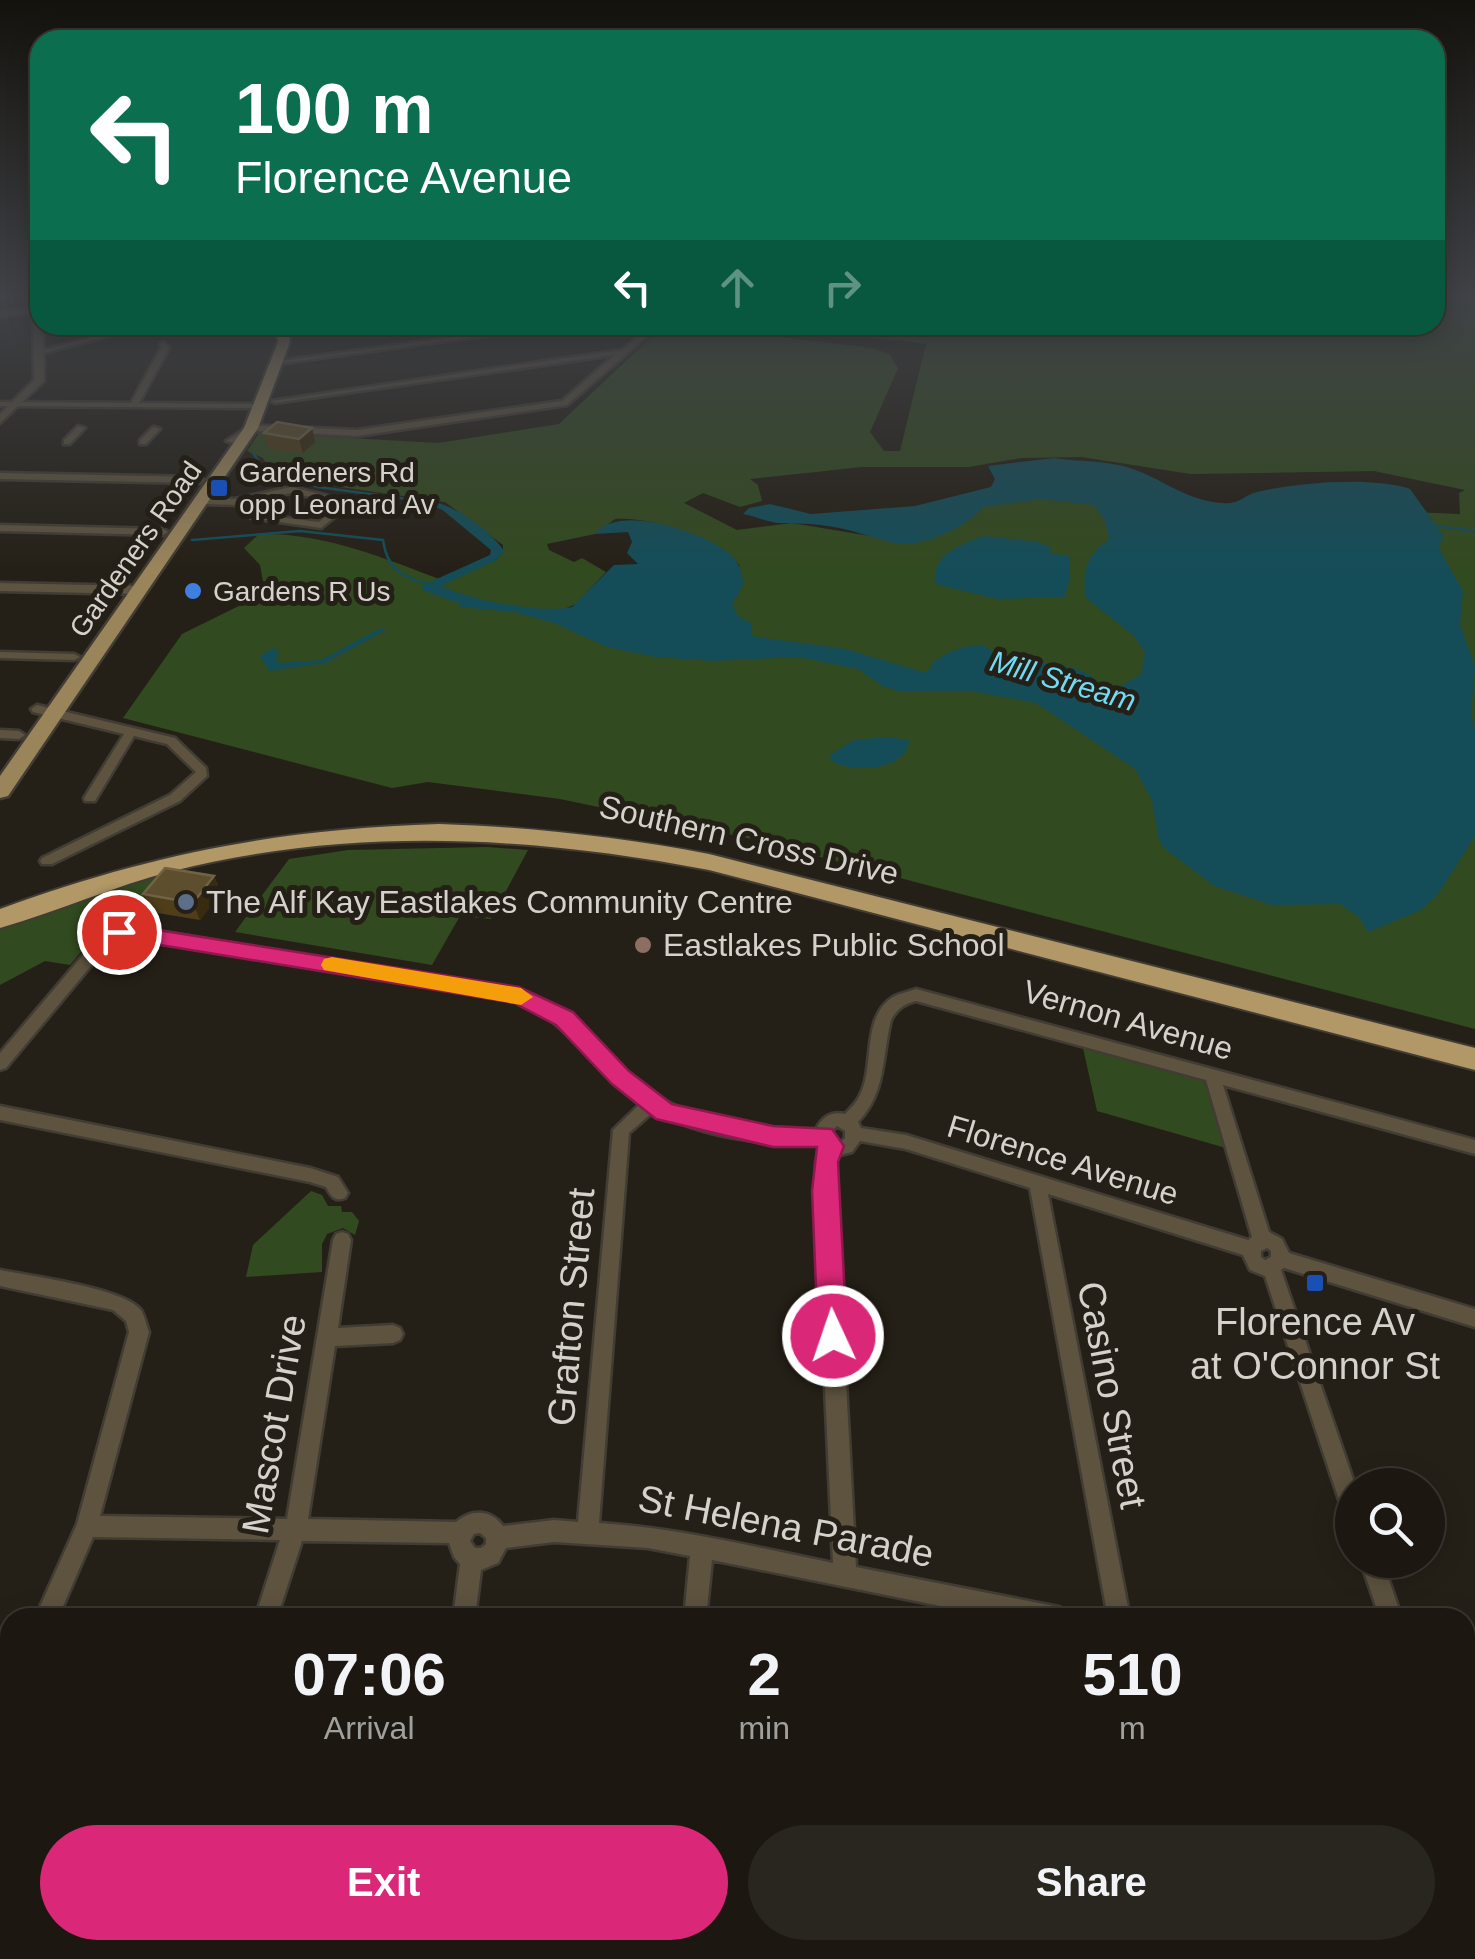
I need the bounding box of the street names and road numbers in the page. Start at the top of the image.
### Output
street label: Gardeners Road [63,456,207,643]
street label: Southern Cross Drive [596,788,902,892]
street label: Vernon Avenue [1019,973,1237,1067]
street label: Florence Avenue [943,1108,1183,1212]
street label: Grafton Street [540,1186,602,1428]
street label: Casino Street [1069,1278,1155,1512]
street label: Mascot Drive [234,1311,314,1537]
street label: St Helena Parade [635,1477,937,1575]

